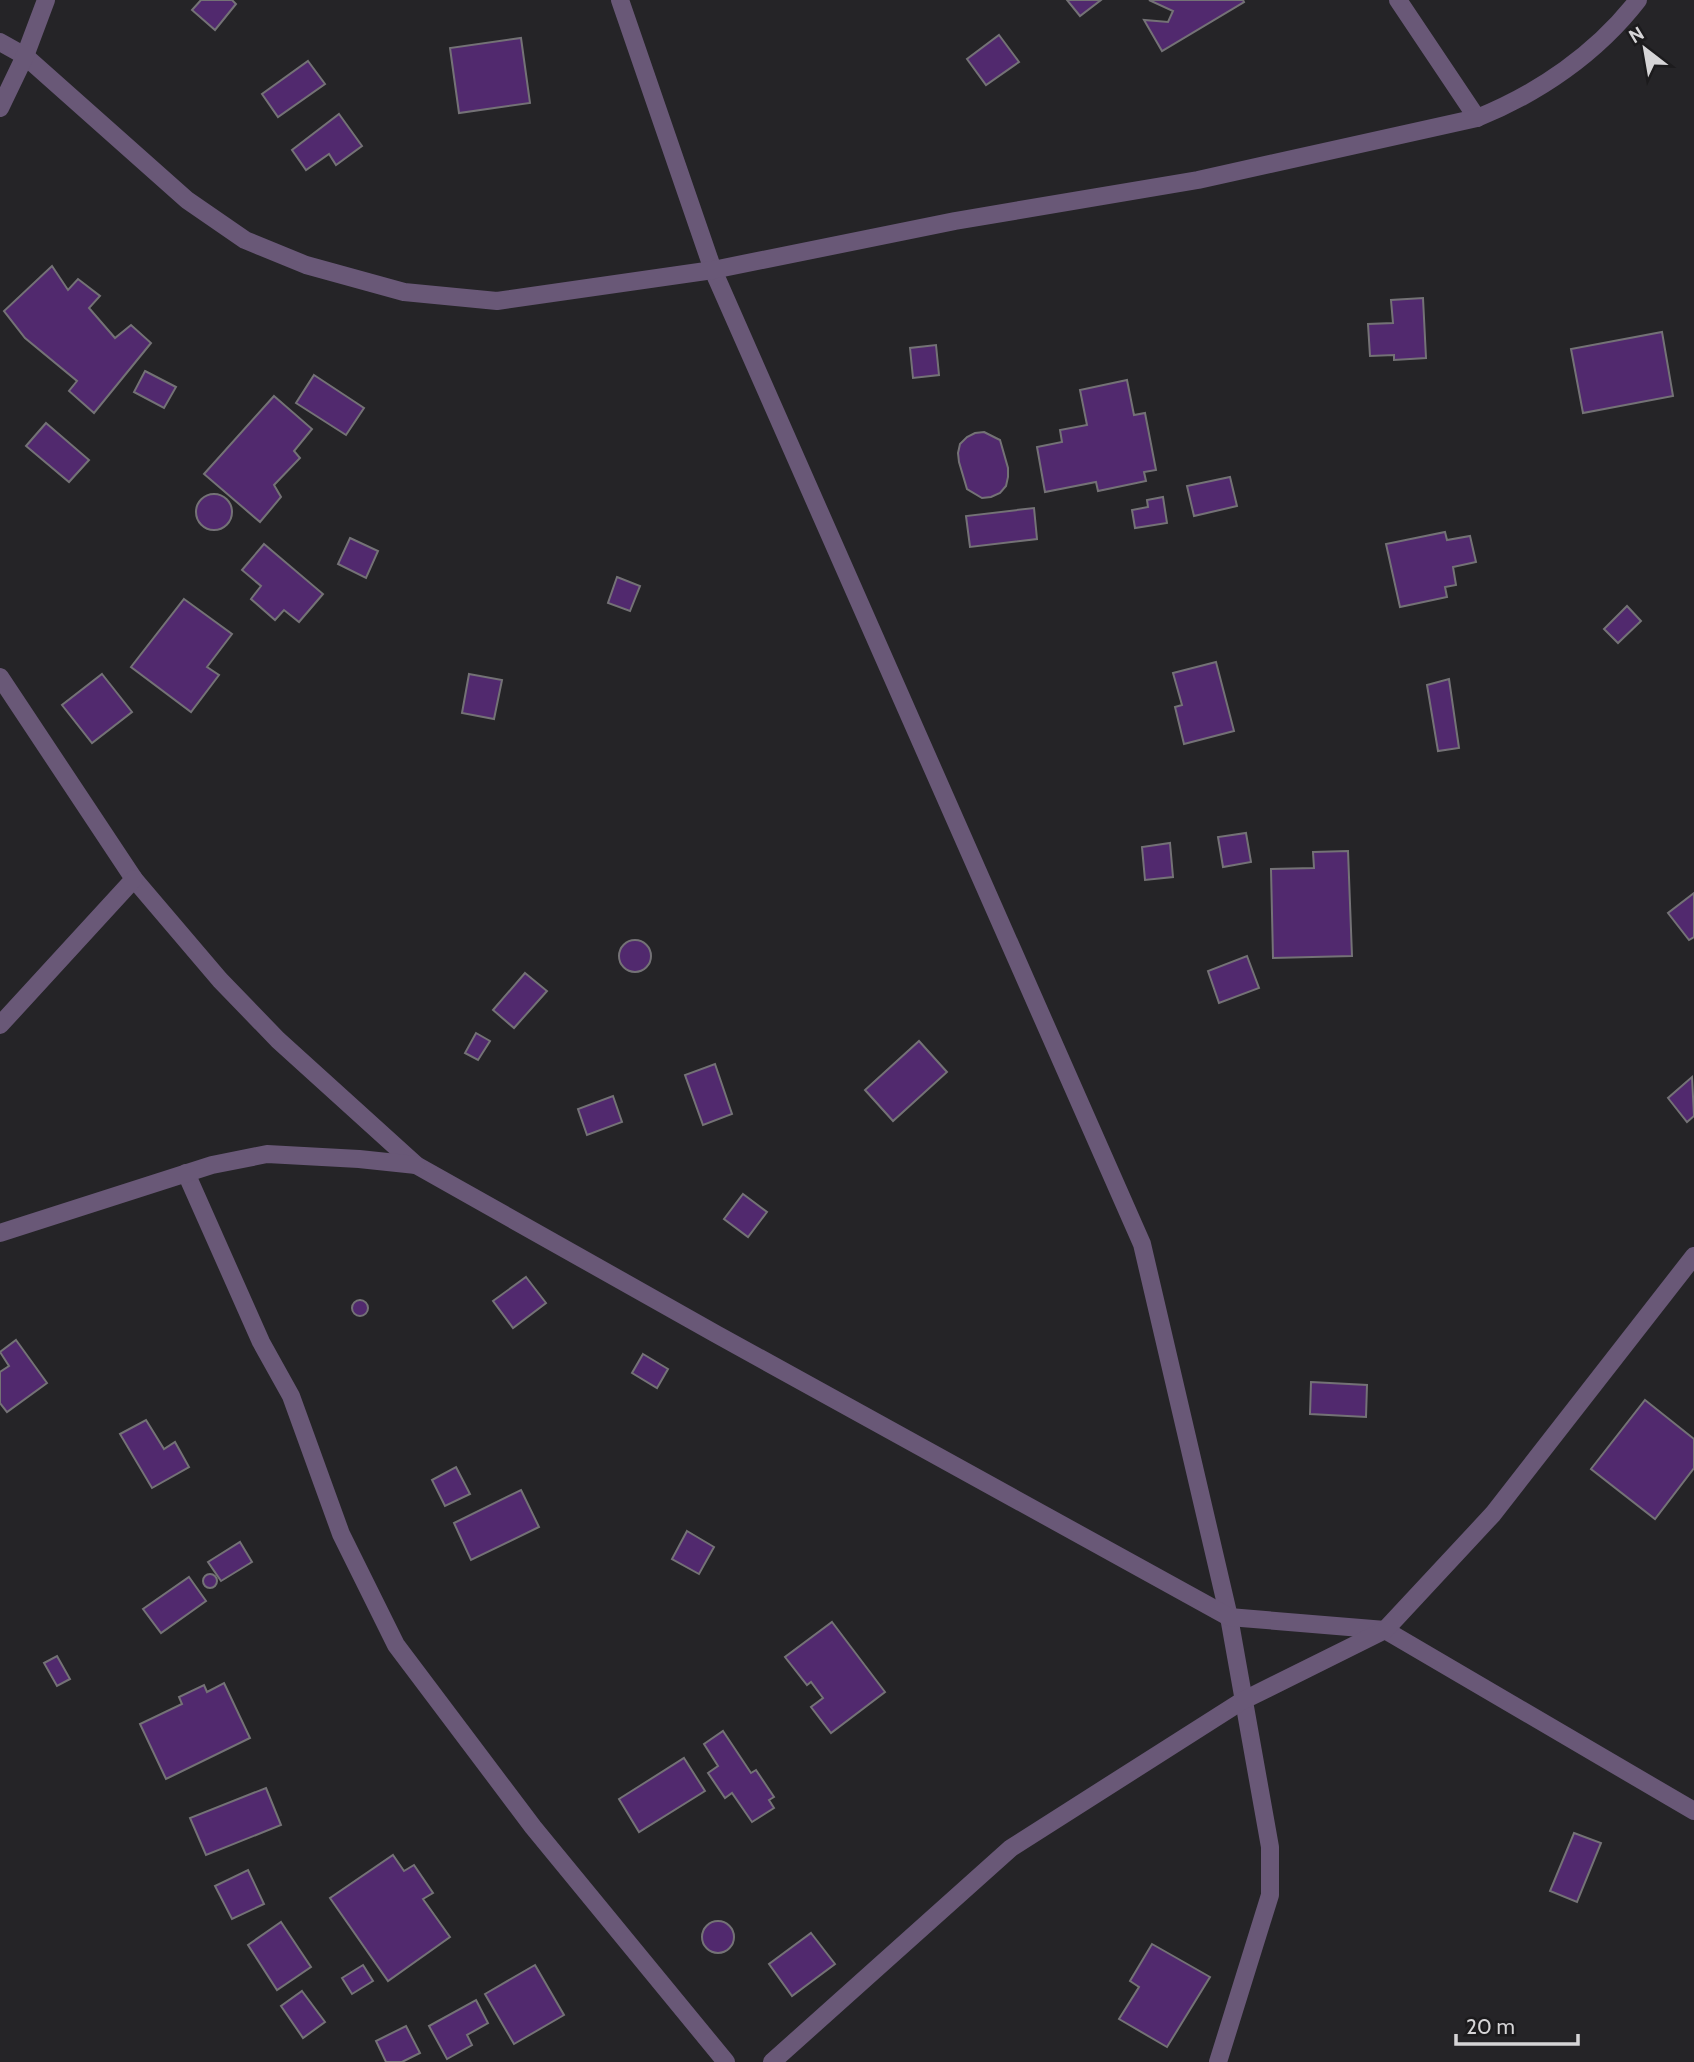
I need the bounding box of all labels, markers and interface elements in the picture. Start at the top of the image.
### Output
north arrow [1610,14,1680,84]
text: N [1625,22,1648,48]
scale bar [1456,2002,1578,2046]
text: 20 m [1466,2014,1515,2039]

